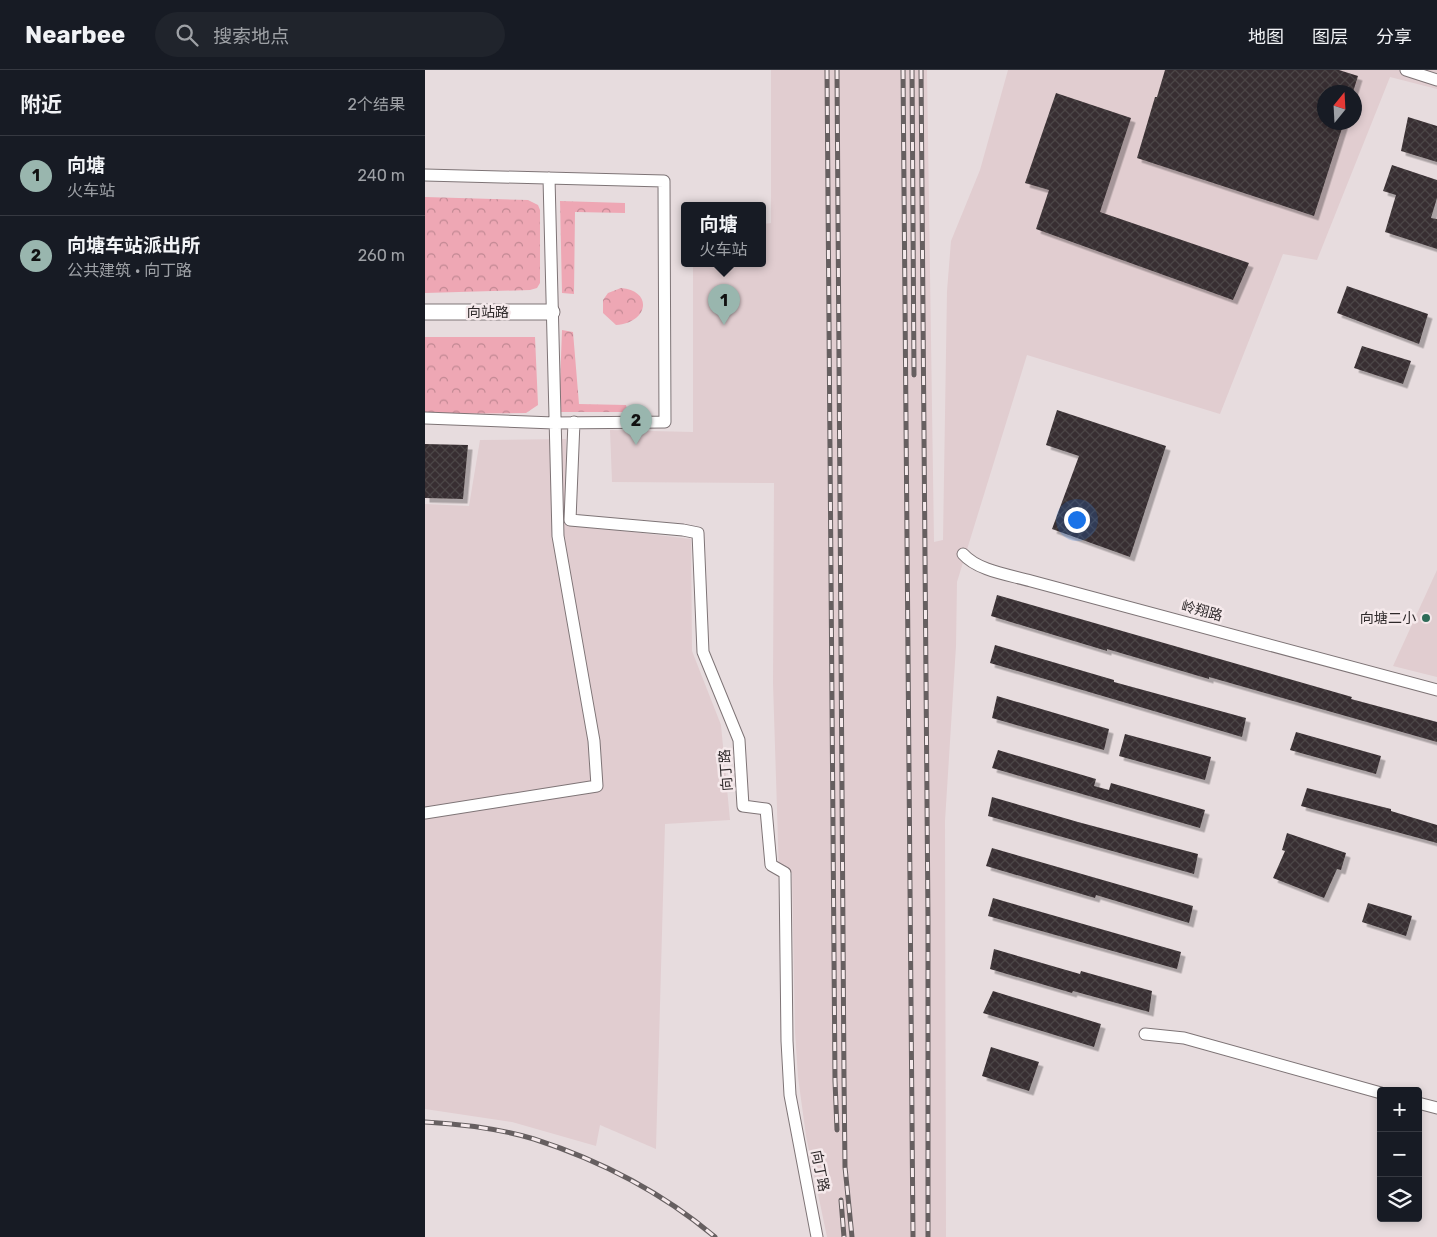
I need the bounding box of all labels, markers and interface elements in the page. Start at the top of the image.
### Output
search box [155,12,505,57]
text: Nearbee [25,21,125,49]
icon: search [173,21,201,49]
text: 搜索地点 [213,25,289,48]
text: 地图 [1248,26,1284,48]
text: 图层 [1312,26,1348,48]
text: 分享 [1376,26,1412,48]
north arrow [1317,85,1362,130]
text: 附近 [20,92,62,117]
text: 2个结果 [348,95,405,114]
text: 向塘 [67,154,105,177]
text: 1 [32,166,40,185]
text: 240 m [358,166,405,185]
text: 火车站 [67,181,115,200]
popup [681,202,766,267]
text: 向塘 [699,213,738,236]
text: 向塘车站派出所 [67,234,200,257]
text: 火车站 [699,240,748,259]
text: 2 [31,246,41,265]
text: 260 m [358,246,405,265]
text: 公共建筑 · 向丁路 [67,261,192,280]
pin: 1 [708,284,740,325]
street label: 向站路 [467,304,509,321]
pin: 2 [620,404,652,445]
your location [1064,507,1090,533]
street label: 岭翔路 [1180,597,1224,625]
place label: 向塘二小 [1360,610,1416,627]
marker: 向塘二小 [1420,612,1432,624]
street label: 向丁路 [716,748,736,792]
map controls [1377,1087,1422,1222]
button: + [1377,1087,1422,1132]
button: − [1377,1132,1422,1177]
street label: 向丁路 [808,1149,832,1193]
button: layers [1377,1177,1422,1222]

